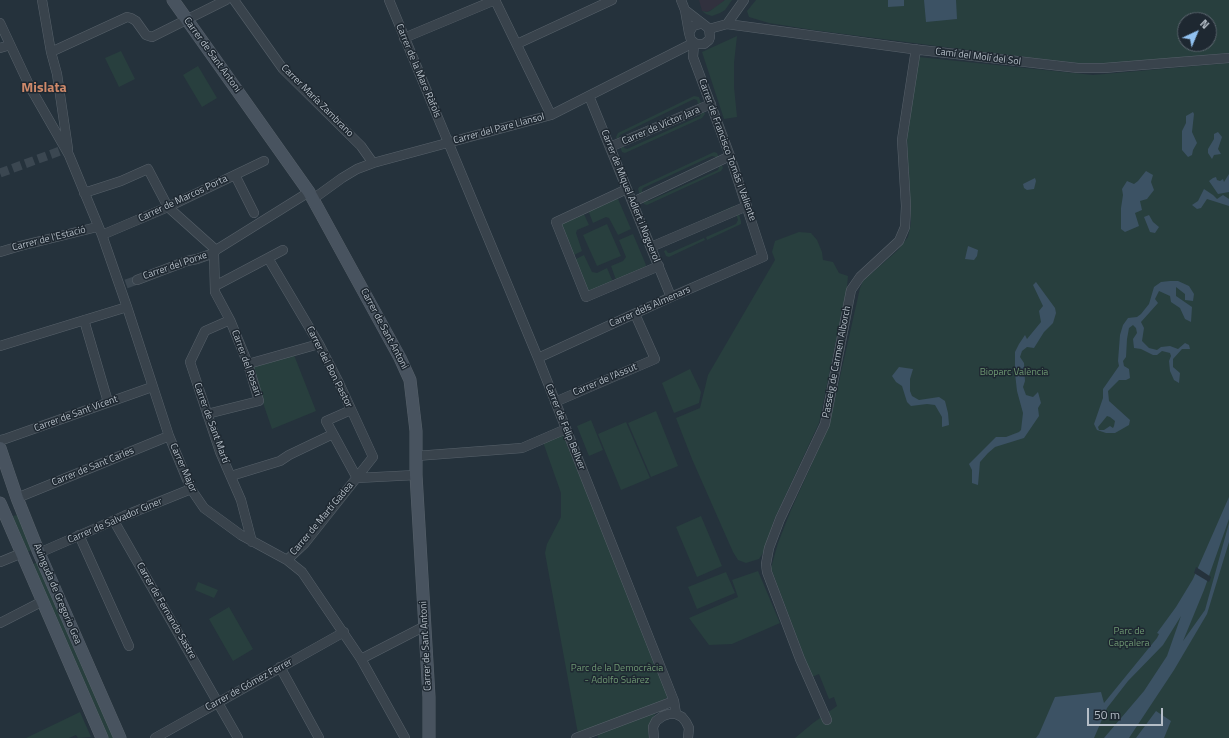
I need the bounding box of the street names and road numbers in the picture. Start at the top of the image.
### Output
street label: Carrer de Sant Antoni [181,15,243,95]
street label: Carrer de la Mare Ràfols [393,22,443,120]
street label: Camí del Molí del Sol [934,46,1022,68]
street label: Carrer María Zambrano [278,62,356,140]
street label: Carrer de Francisco Tomás i Valiente [696,77,758,223]
street label: Carrer de Víctor Jara [620,104,702,148]
street label: Carrer del Pare Llansol [452,111,546,147]
street label: Carrer de Miquel Adlert i Noguerol [598,128,662,264]
street label: Carrer de Marcos Porta [137,173,229,225]
street label: Carrer de l'Estació [11,224,87,254]
street label: Carrer del Porxe [141,249,209,283]
street label: Carrer dels Almenars [608,284,692,330]
street label: Carrer de Sant Antoni [358,287,410,371]
street label: Passeig de Carmen Alborch [820,305,854,419]
street label: Carrer del Bon Pastor [303,324,355,410]
street label: Carrer del Rosari [228,328,264,398]
street label: Carrer de l'Assut [571,361,639,399]
street label: Carrer de Sant Martí [191,381,231,465]
street label: Carrer de Felip Bellver [542,382,588,472]
street label: Carrer de Sant Vicent [33,393,119,435]
street label: Carrer Major [167,442,199,494]
street label: Carrer de Sant Carles [50,445,136,489]
street label: Carrer de Martí Gadea [288,480,356,558]
street label: Carrer de Salvador Giner [66,496,164,546]
street label: Avinguda de Gregorio Gea [30,542,84,646]
street label: Carrer de Fernando Sastre [133,561,199,661]
street label: Carrer de Sant Antoni [418,601,434,691]
street label: Carrer de Gómez Ferrer [203,656,295,714]

